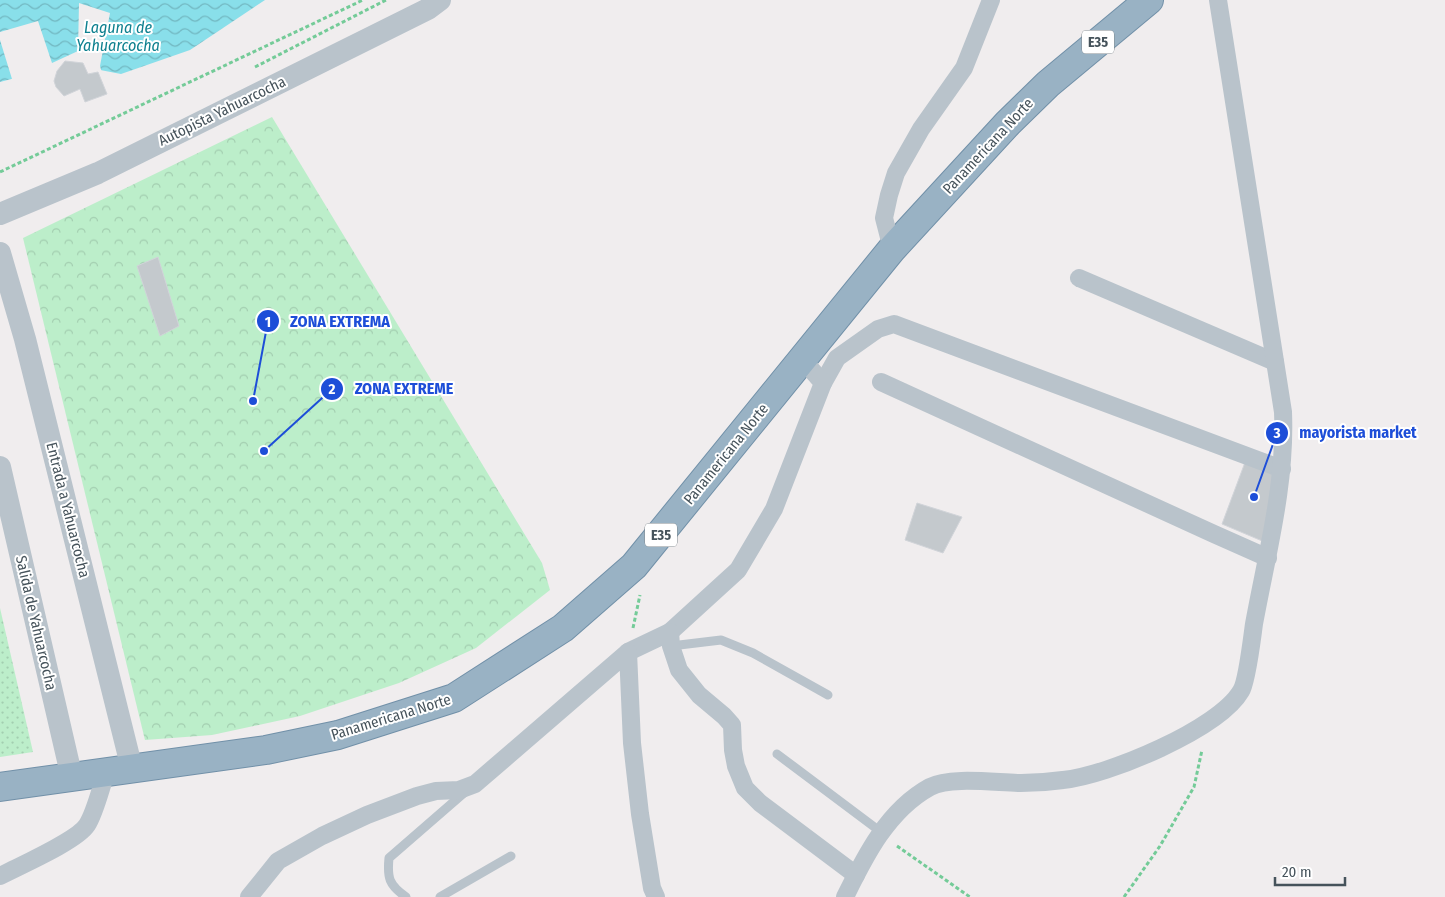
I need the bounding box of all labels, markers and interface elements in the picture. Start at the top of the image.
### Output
water label: Laguna de Yahuarcocha [76,18,160,55]
road number: E35 [1082,31,1114,54]
street label: Autopista Yahuarcocha [155,72,289,150]
street label: Panamericana Norte [939,94,1037,198]
callout: ZONA EXTREMA [255,306,400,337]
text: ZONA EXTREMA [290,312,390,331]
text: 1 [265,313,271,331]
callout: ZONA EXTREME [319,373,463,404]
text: ZONA EXTREME [355,379,454,398]
text: 2 [328,380,336,398]
street label: Panamericana Norte [680,400,772,508]
callout: mayorista market [1265,417,1427,448]
text: mayorista market [1299,423,1417,442]
text: 3 [1272,424,1281,442]
street label: Entrada a Yahuarcocha [42,440,94,580]
road number: E35 [645,524,677,546]
street label: Salida de Yahuarcocha [12,554,60,692]
street label: Panamericana Norte [329,690,453,744]
scale bar [1275,854,1345,886]
text: 20 m [1282,863,1312,881]

